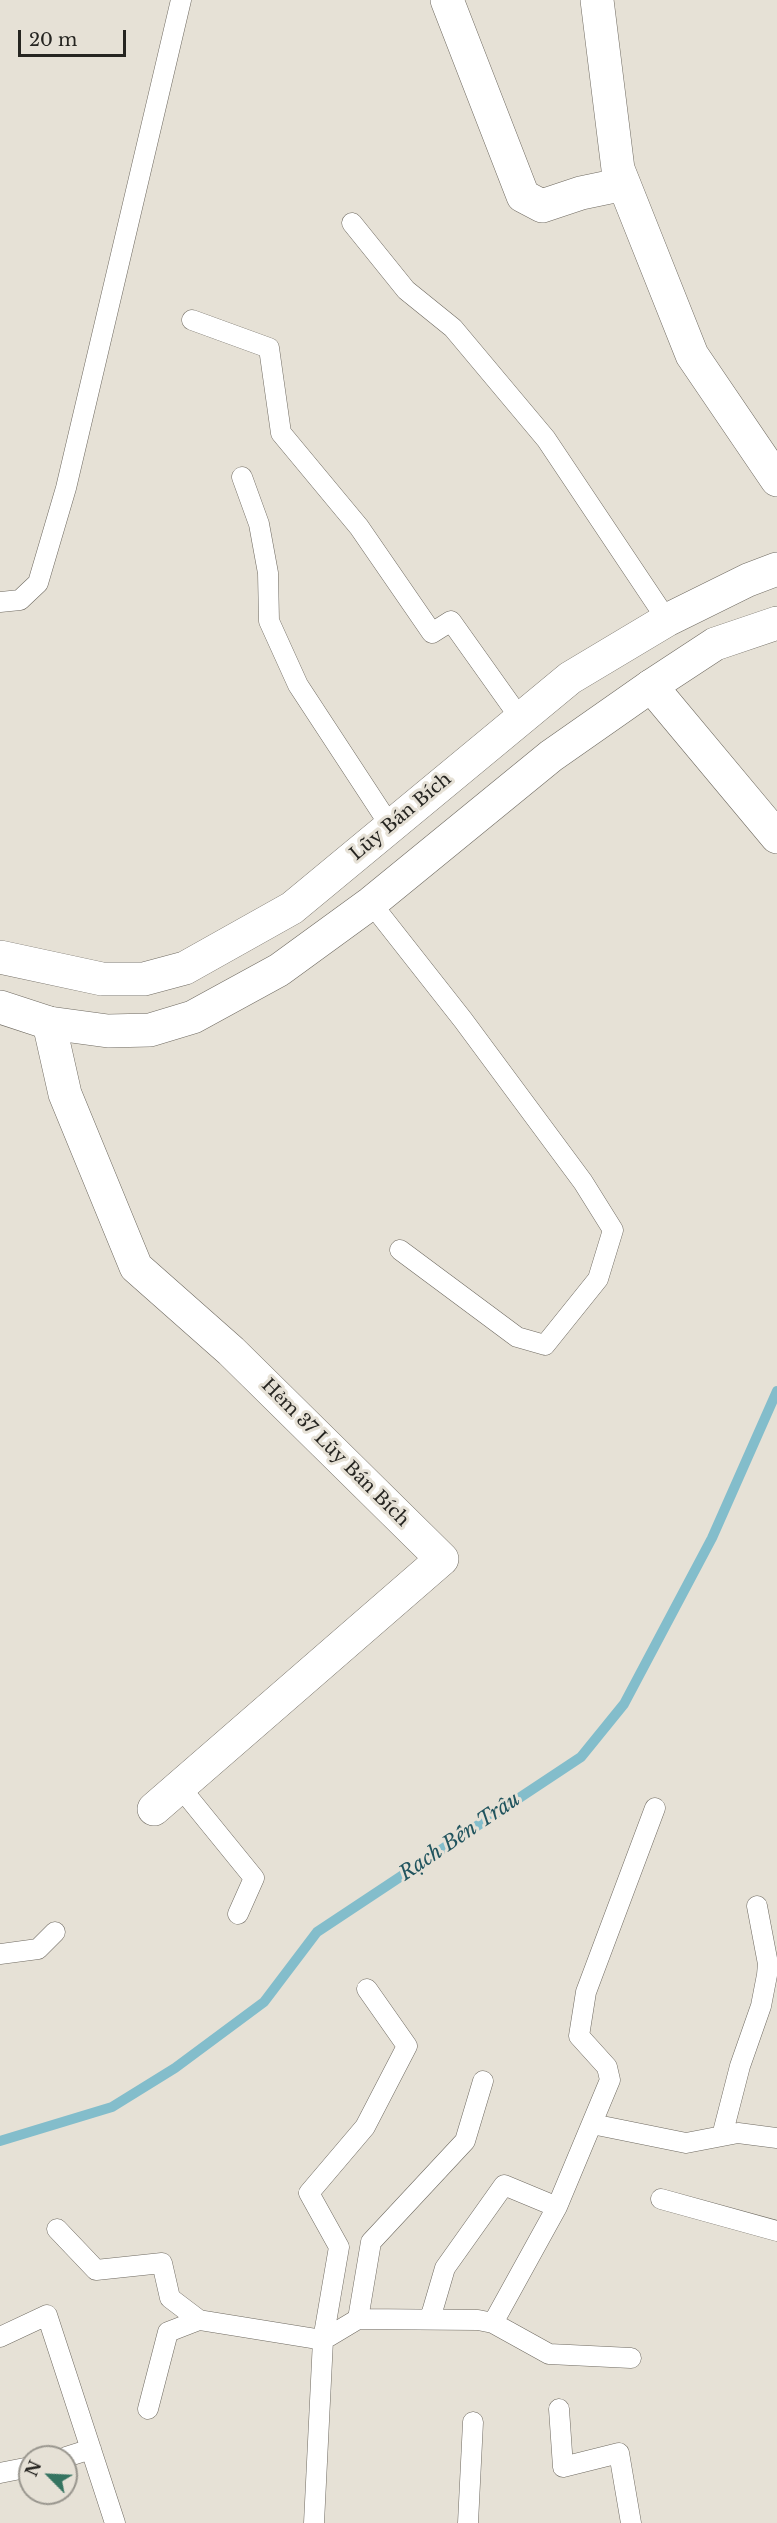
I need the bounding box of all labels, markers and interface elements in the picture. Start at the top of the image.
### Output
scale bar [21,18,129,56]
text: 20 m [29,29,77,51]
street label: Lũy Bán Bích [346,769,456,865]
street label: Hẻm 37 Lũy Bán Bích [257,1375,413,1531]
water label: Rạch Bến Trâu [395,1788,525,1886]
north arrow [18,2445,78,2505]
text: N [21,2458,46,2479]

